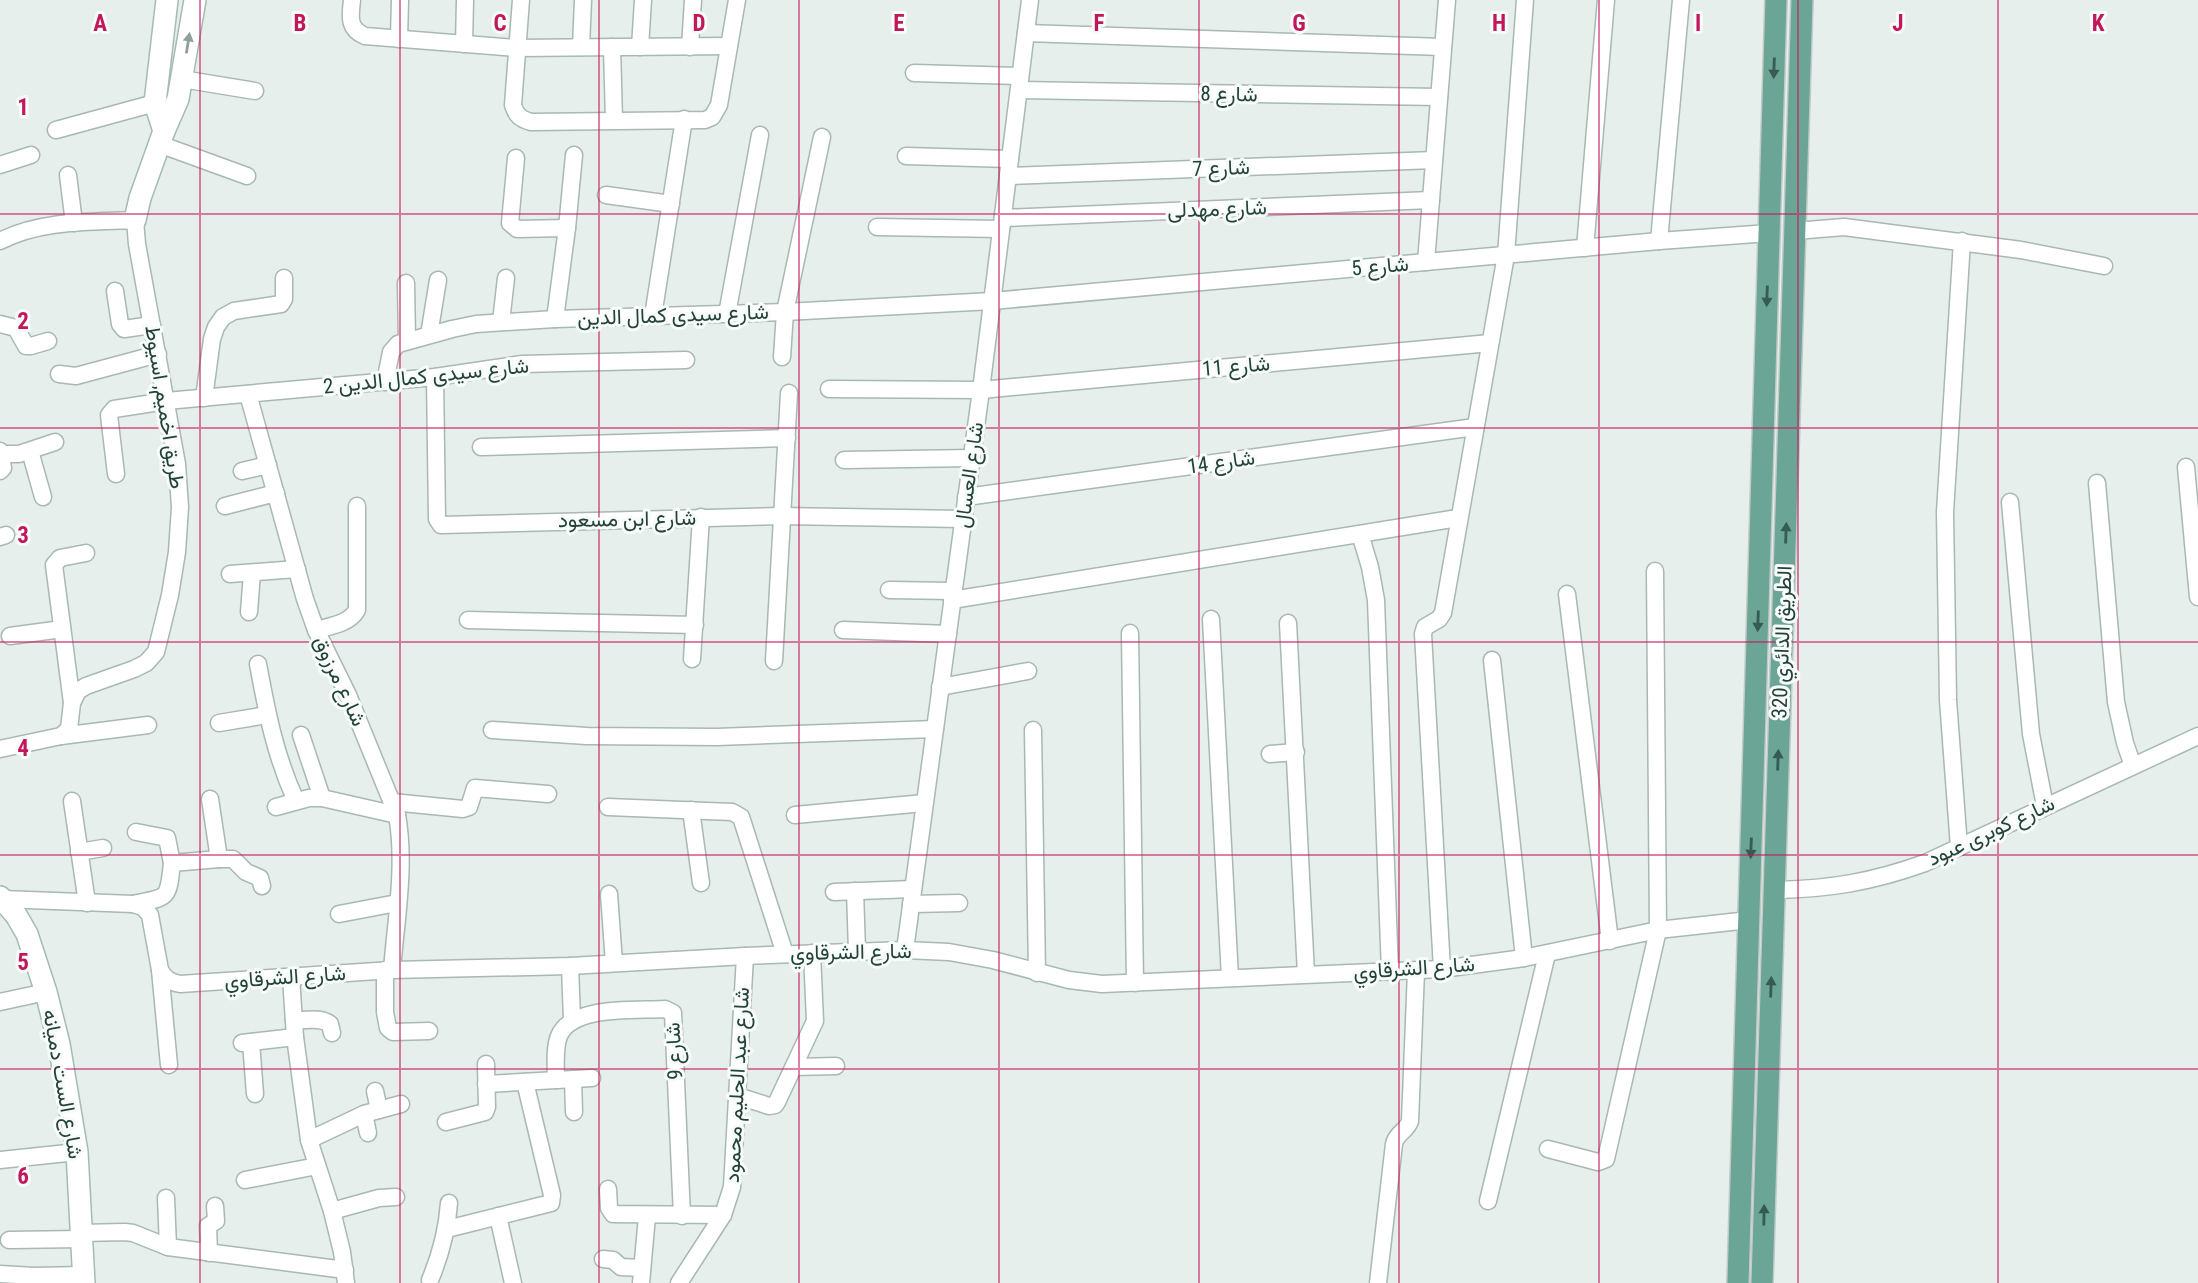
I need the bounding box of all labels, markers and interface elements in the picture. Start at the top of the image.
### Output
text: A [93,10,107,37]
text: B [294,10,306,37]
text: C [493,10,507,37]
text: D [693,10,706,37]
text: E [893,10,905,37]
text: F [1094,10,1105,37]
text: G [1292,10,1306,37]
text: H [1492,10,1506,37]
text: I [1695,10,1701,37]
text: J [1892,10,1904,37]
text: K [2092,10,2105,37]
one-way arrow [183,31,194,53]
one-way arrow [1768,57,1780,79]
street label: شارع 8 [1200,82,1258,108]
text: 1 [17,94,29,121]
street label: شارع 7 [1192,155,1250,183]
street label: شارع مهدلى [1167,195,1267,225]
street label: شارع 5 [1350,252,1410,282]
one-way arrow [1761,285,1773,307]
street label: شارع سيدى كمال الدين [577,300,769,332]
text: 2 [17,308,29,335]
street label: طريق اخميم, اسيوط [138,323,190,491]
street label: شارع 11 [1201,351,1271,383]
street label: شارع سيدى كمال الدين 2 [322,353,530,401]
street label: شارع العسال [950,421,990,530]
street label: شارع 14 [1186,445,1257,481]
street label: شارع ابن مسعود [558,506,696,534]
one-way arrow [1780,521,1791,543]
text: 3 [17,522,29,549]
street label: الطريق الدائري 320 [1767,565,1802,719]
one-way arrow [1752,610,1764,632]
street label: شارع مرزوق [307,632,371,731]
text: 4 [17,735,29,762]
one-way arrow [1773,749,1784,771]
street label: شارع كوبرى عبود [1924,791,2059,873]
one-way arrow [1746,838,1757,860]
street label: شارع الشرقاوي [790,939,912,970]
text: 5 [17,949,29,976]
street label: شارع الشرقاوي [1352,952,1476,989]
street label: شارع الشرقاوي [223,961,347,998]
one-way arrow [1765,976,1776,998]
street label: شارع عبد الحليم محمود [720,987,756,1184]
street label: شارع الست دميانه [36,1007,88,1161]
street label: شارع 9 [661,1022,689,1080]
text: 6 [17,1163,29,1190]
one-way arrow [1758,1204,1770,1226]

